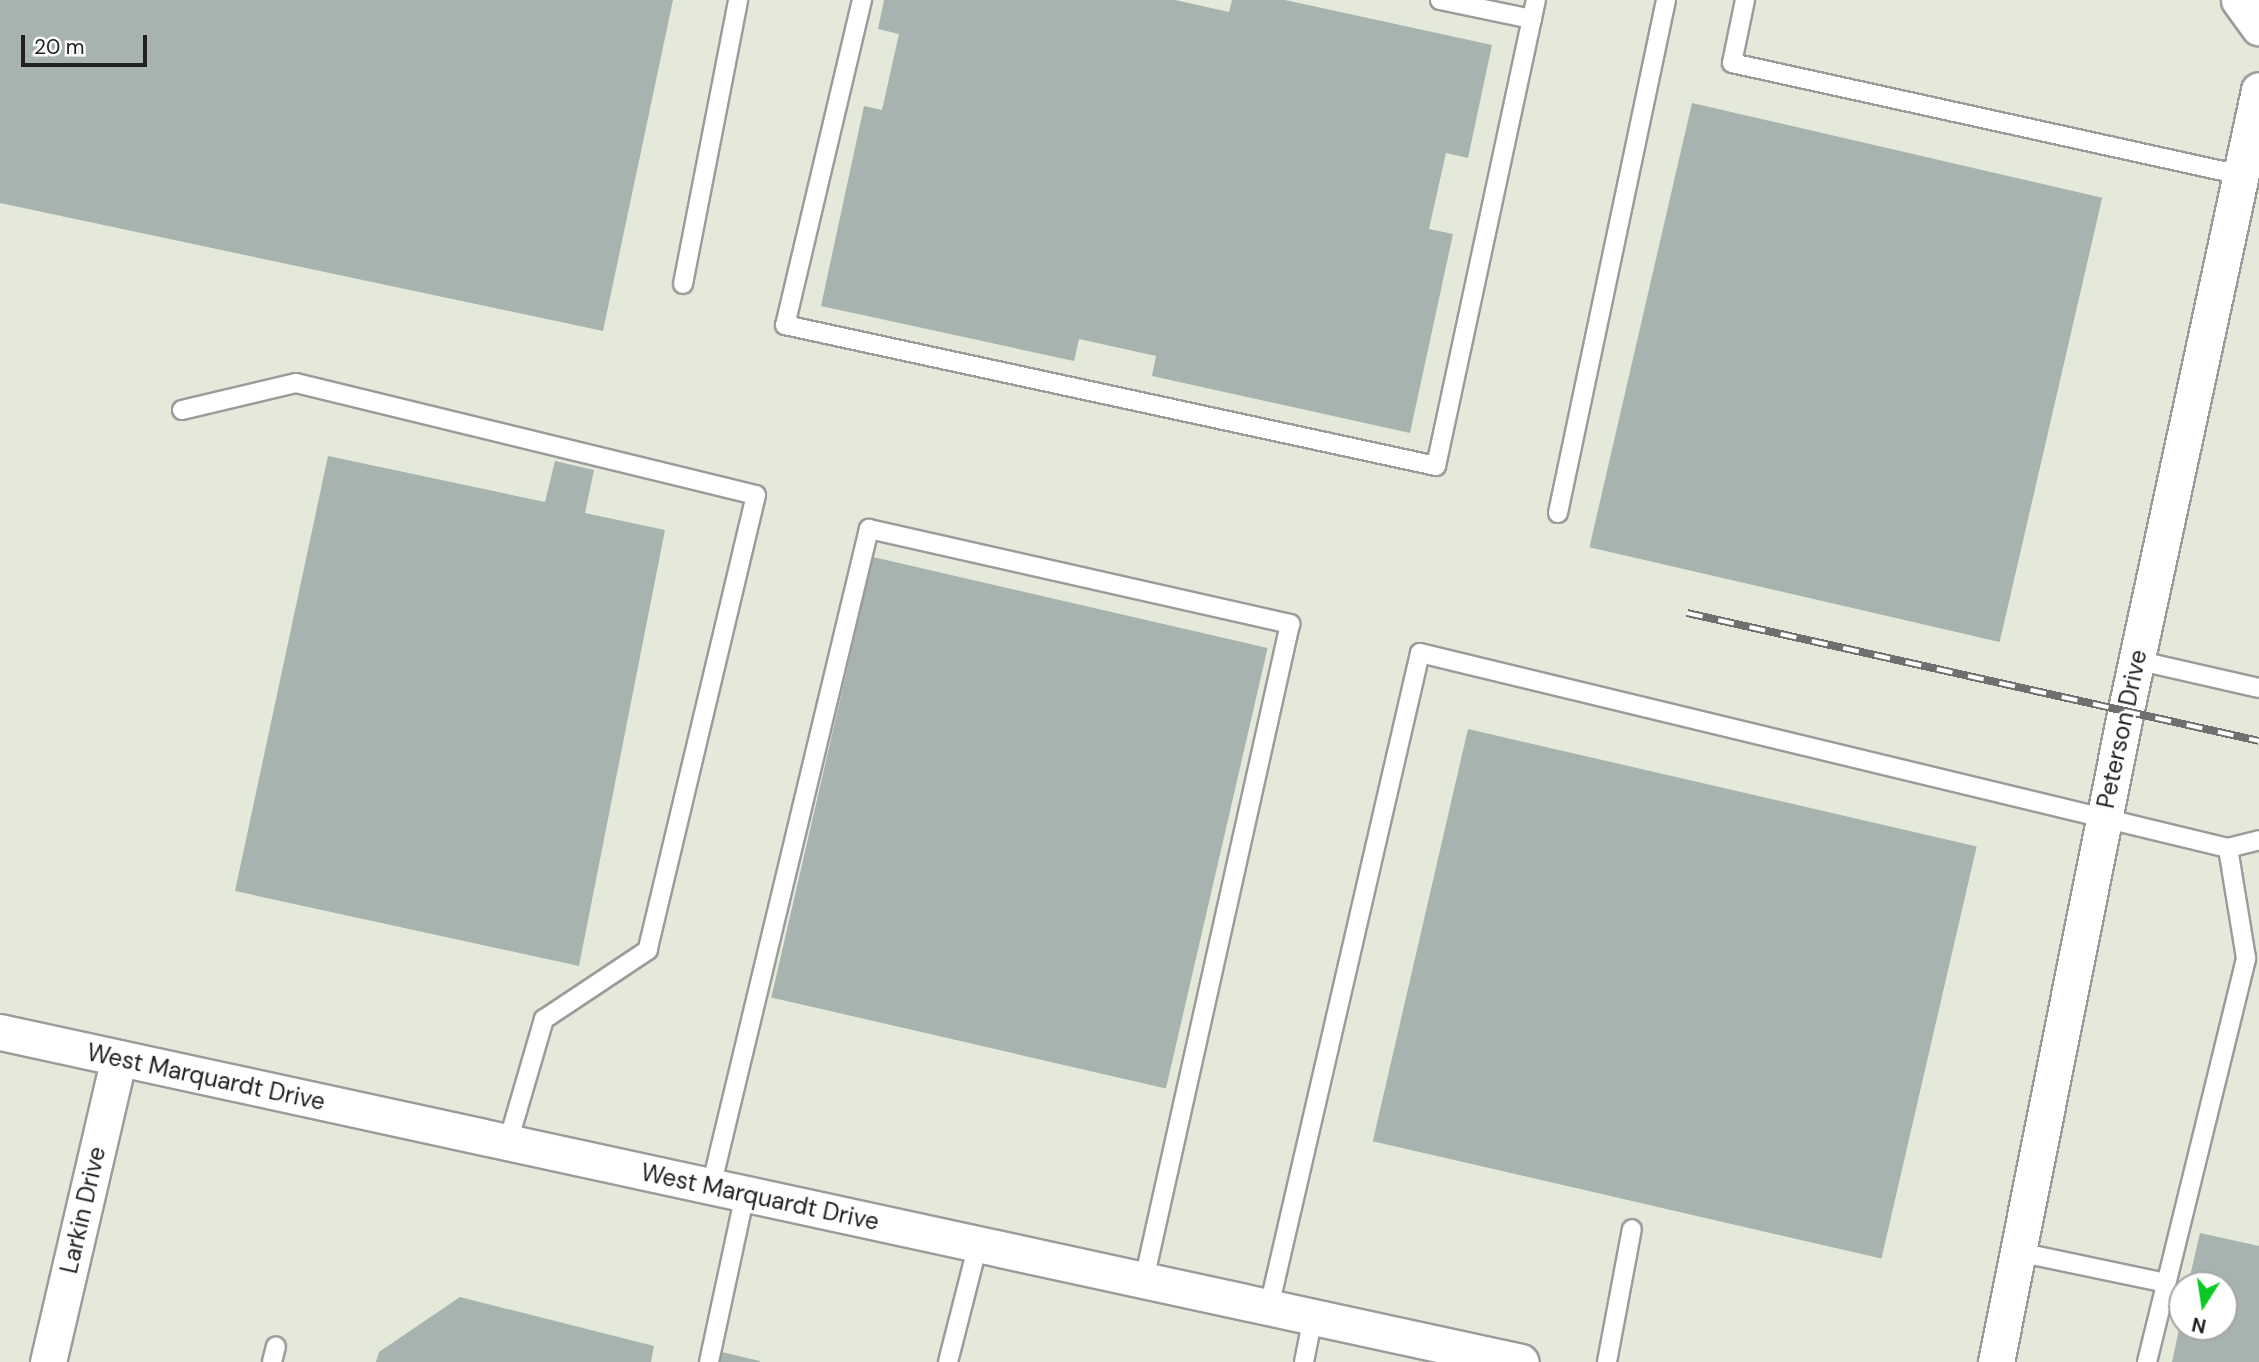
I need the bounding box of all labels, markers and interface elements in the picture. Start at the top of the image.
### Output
scale bar [24,21,150,65]
text: 20 m [34,33,85,61]
street label: Peterson Drive [2091,647,2153,811]
street label: West Marquardt Drive [84,1038,328,1116]
street label: Larkin Drive [54,1144,112,1276]
street label: West Marquardt Drive [638,1158,882,1236]
north arrow [2168,1271,2238,1341]
text: N [2190,1311,2208,1339]

